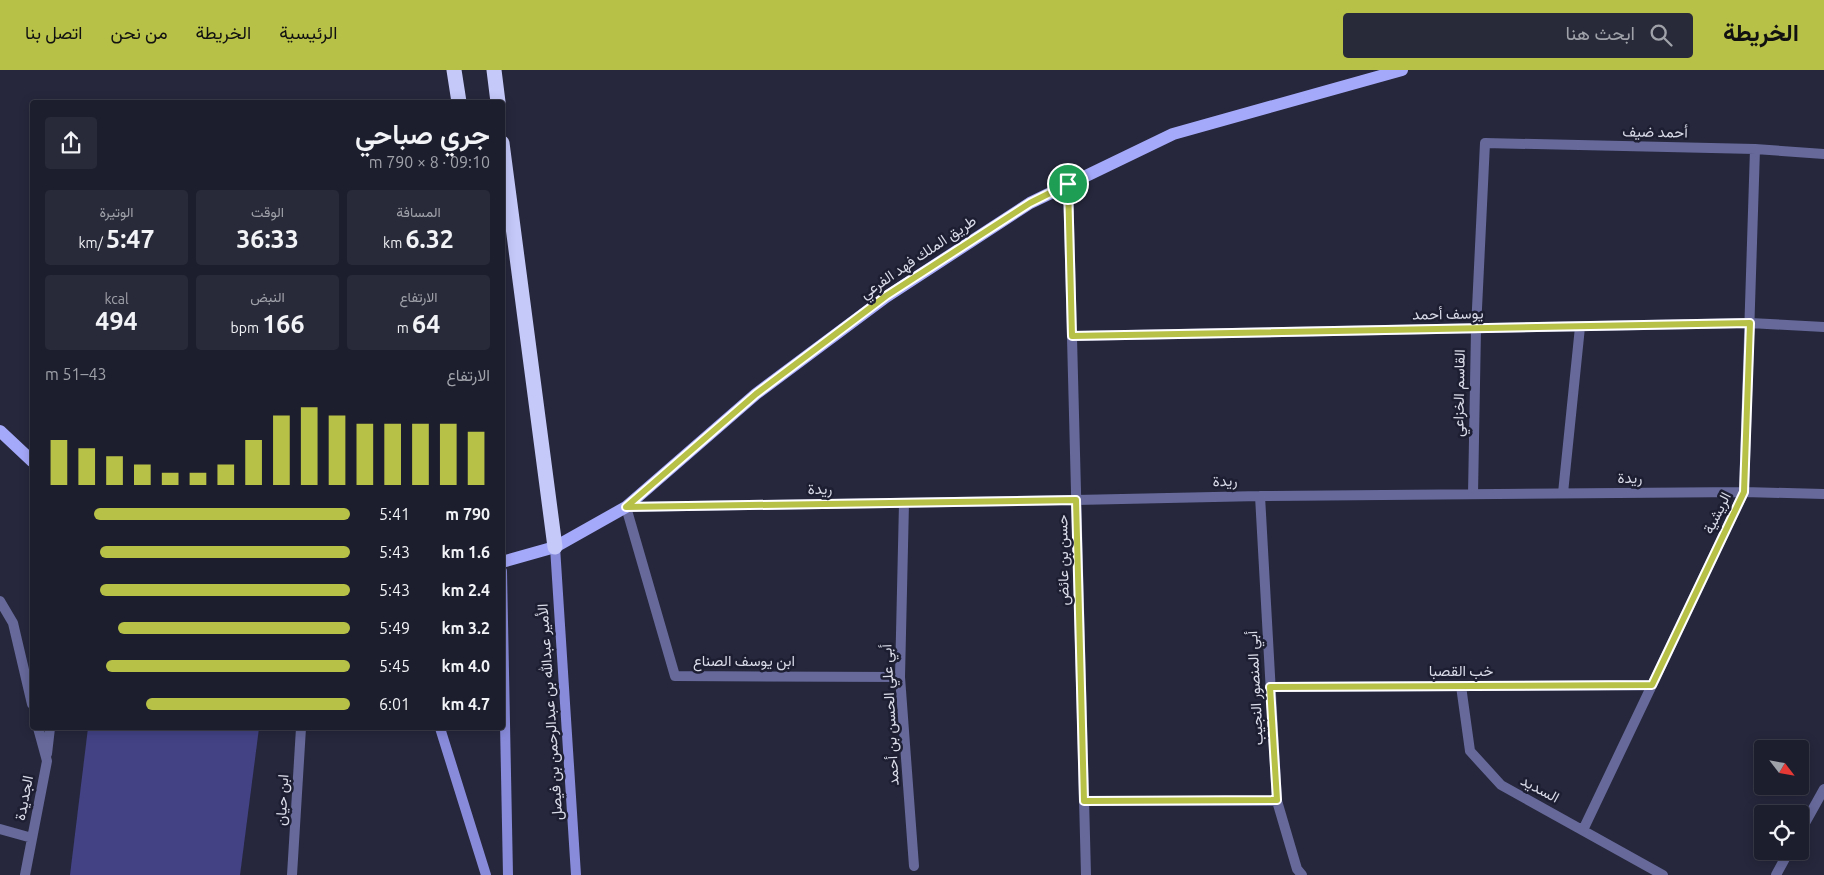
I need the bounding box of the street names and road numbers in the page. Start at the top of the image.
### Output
street label: أحمد ضيف [1622,122,1688,142]
street label: طريق الملك فهد الفرعي [856,211,982,306]
street label: يوسف أحمد [1412,304,1484,324]
street label: القاسم الخزاعي [1449,349,1473,437]
street label: ريدة [1618,469,1642,487]
street label: ريدة [1212,472,1238,490]
street label: ريدة [807,480,833,498]
street label: الريشية [1699,489,1735,537]
street label: حسن بن عائض [1053,514,1074,606]
street label: الأمير عبدالله بن عبدالرحمن بن فيصل [533,603,568,821]
street label: أبي المنصور النجيب [1243,630,1271,746]
street label: أبي علي الحسن بن أحمد [877,643,907,786]
street label: ابن يوسف الصناع [693,652,795,672]
street label: خب القصبا [1429,662,1493,680]
street label: السديد [1518,771,1562,807]
street label: الجديدة [11,774,37,822]
street label: ابن حيان [272,774,293,826]

